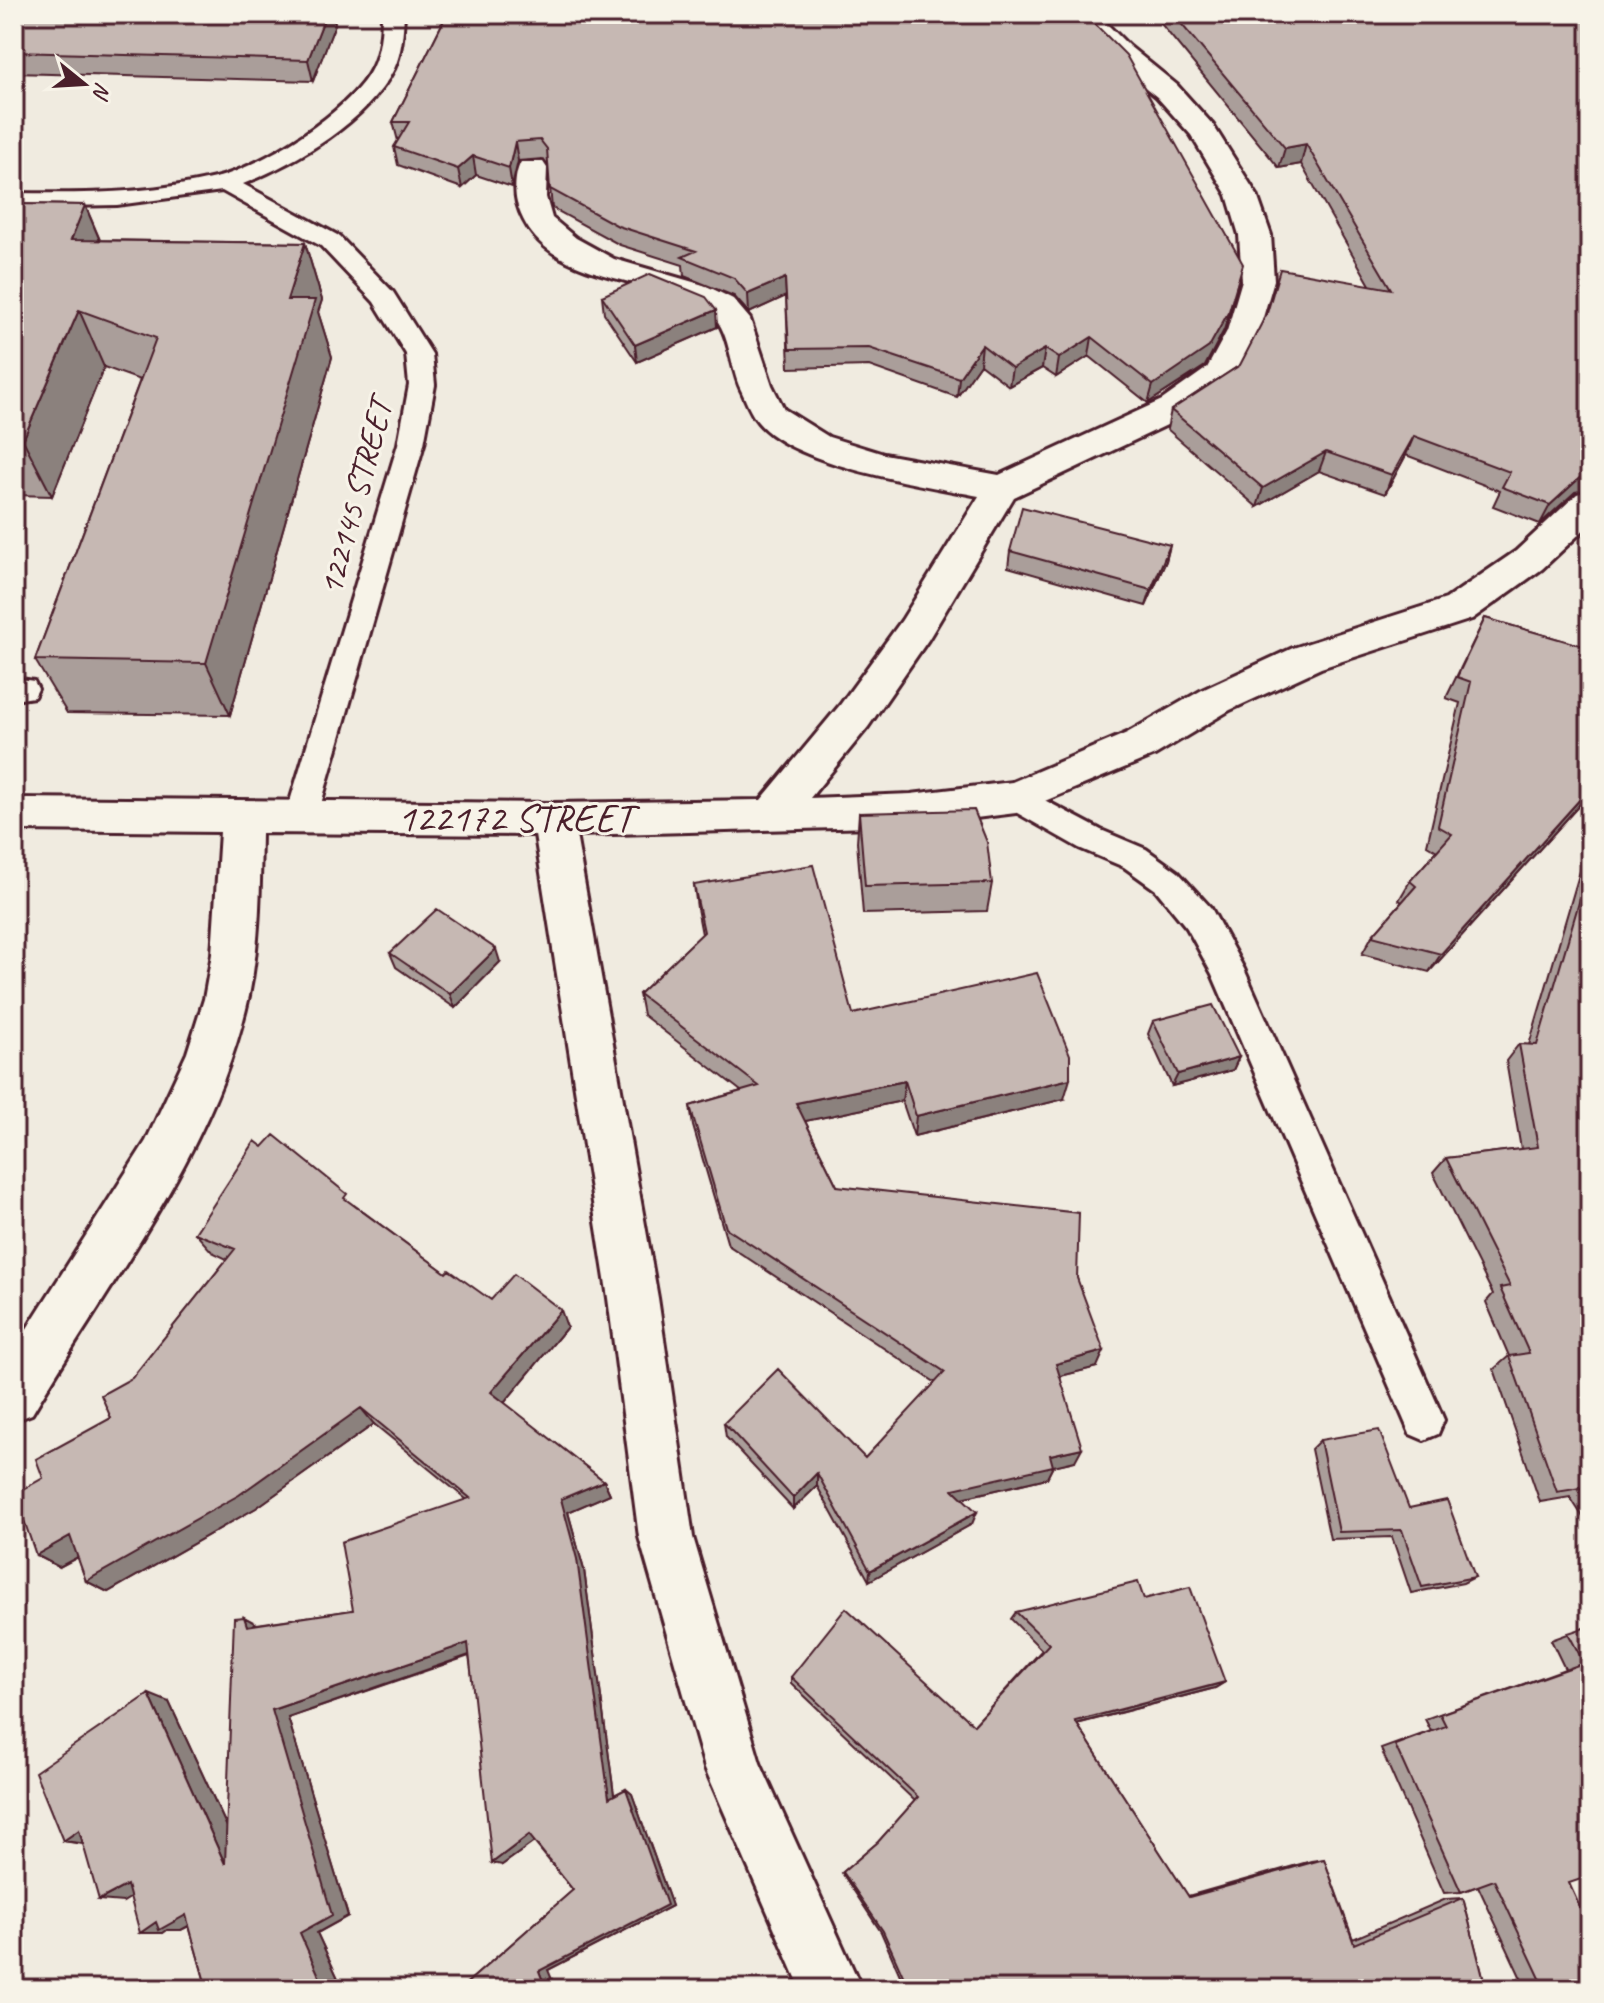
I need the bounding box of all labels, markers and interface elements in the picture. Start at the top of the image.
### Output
north arrow [44,44,124,124]
text: N [86,79,117,104]
street label: 122145 STREET [308,389,403,599]
street label: 122172 STREET [397,793,640,843]

